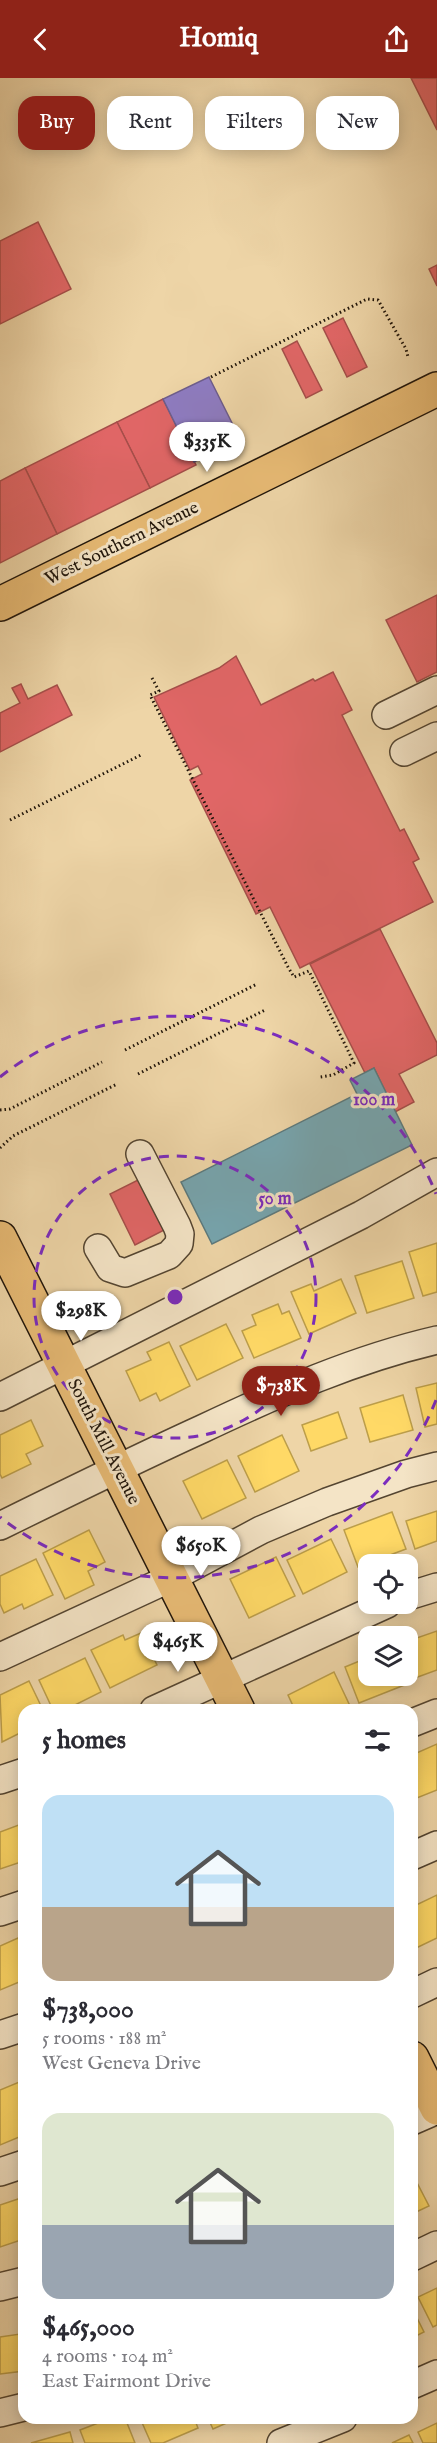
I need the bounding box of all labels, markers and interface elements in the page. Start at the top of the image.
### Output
text: Homiq [179,22,258,56]
icon: back [24,23,57,56]
icon: share [380,23,413,56]
chip: Buy [18,96,95,150]
chip: Rent [107,96,193,150]
chip: Filters [205,96,304,150]
chip: New [316,96,399,150]
pin: $335K [165,422,249,473]
text: $335K [183,429,231,454]
street label: West Southern Avenue [41,497,203,591]
text: 100 m [353,1089,395,1112]
text: 50 m [258,1188,292,1211]
centre of rings [165,1287,185,1307]
pin: $298K [39,1291,123,1342]
text: $298K [55,1298,107,1323]
pin: $738K [239,1366,323,1417]
text: $738K [256,1373,306,1398]
street label: South Mill Avenue [61,1375,145,1509]
pin: $650K [159,1526,243,1577]
text: $650K [176,1533,226,1558]
map controls [358,1554,418,1686]
button: locate [358,1554,418,1614]
pin: $465K [136,1622,220,1673]
button: layers [358,1626,418,1686]
text: $465K [152,1629,204,1654]
text: 5 homes [42,1724,126,1757]
icon: filters [361,1724,394,1757]
icon: home [164,1834,272,1942]
text: $738,000 [42,1993,134,2026]
text: 5 rooms · 188 m² [42,2026,167,2051]
text: West Geneva Drive [42,2051,201,2076]
icon: home [164,2152,272,2260]
text: $465,000 [42,2311,135,2344]
text: 4 rooms · 104 m² [42,2344,173,2369]
text: East Fairmont Drive [42,2369,211,2394]

